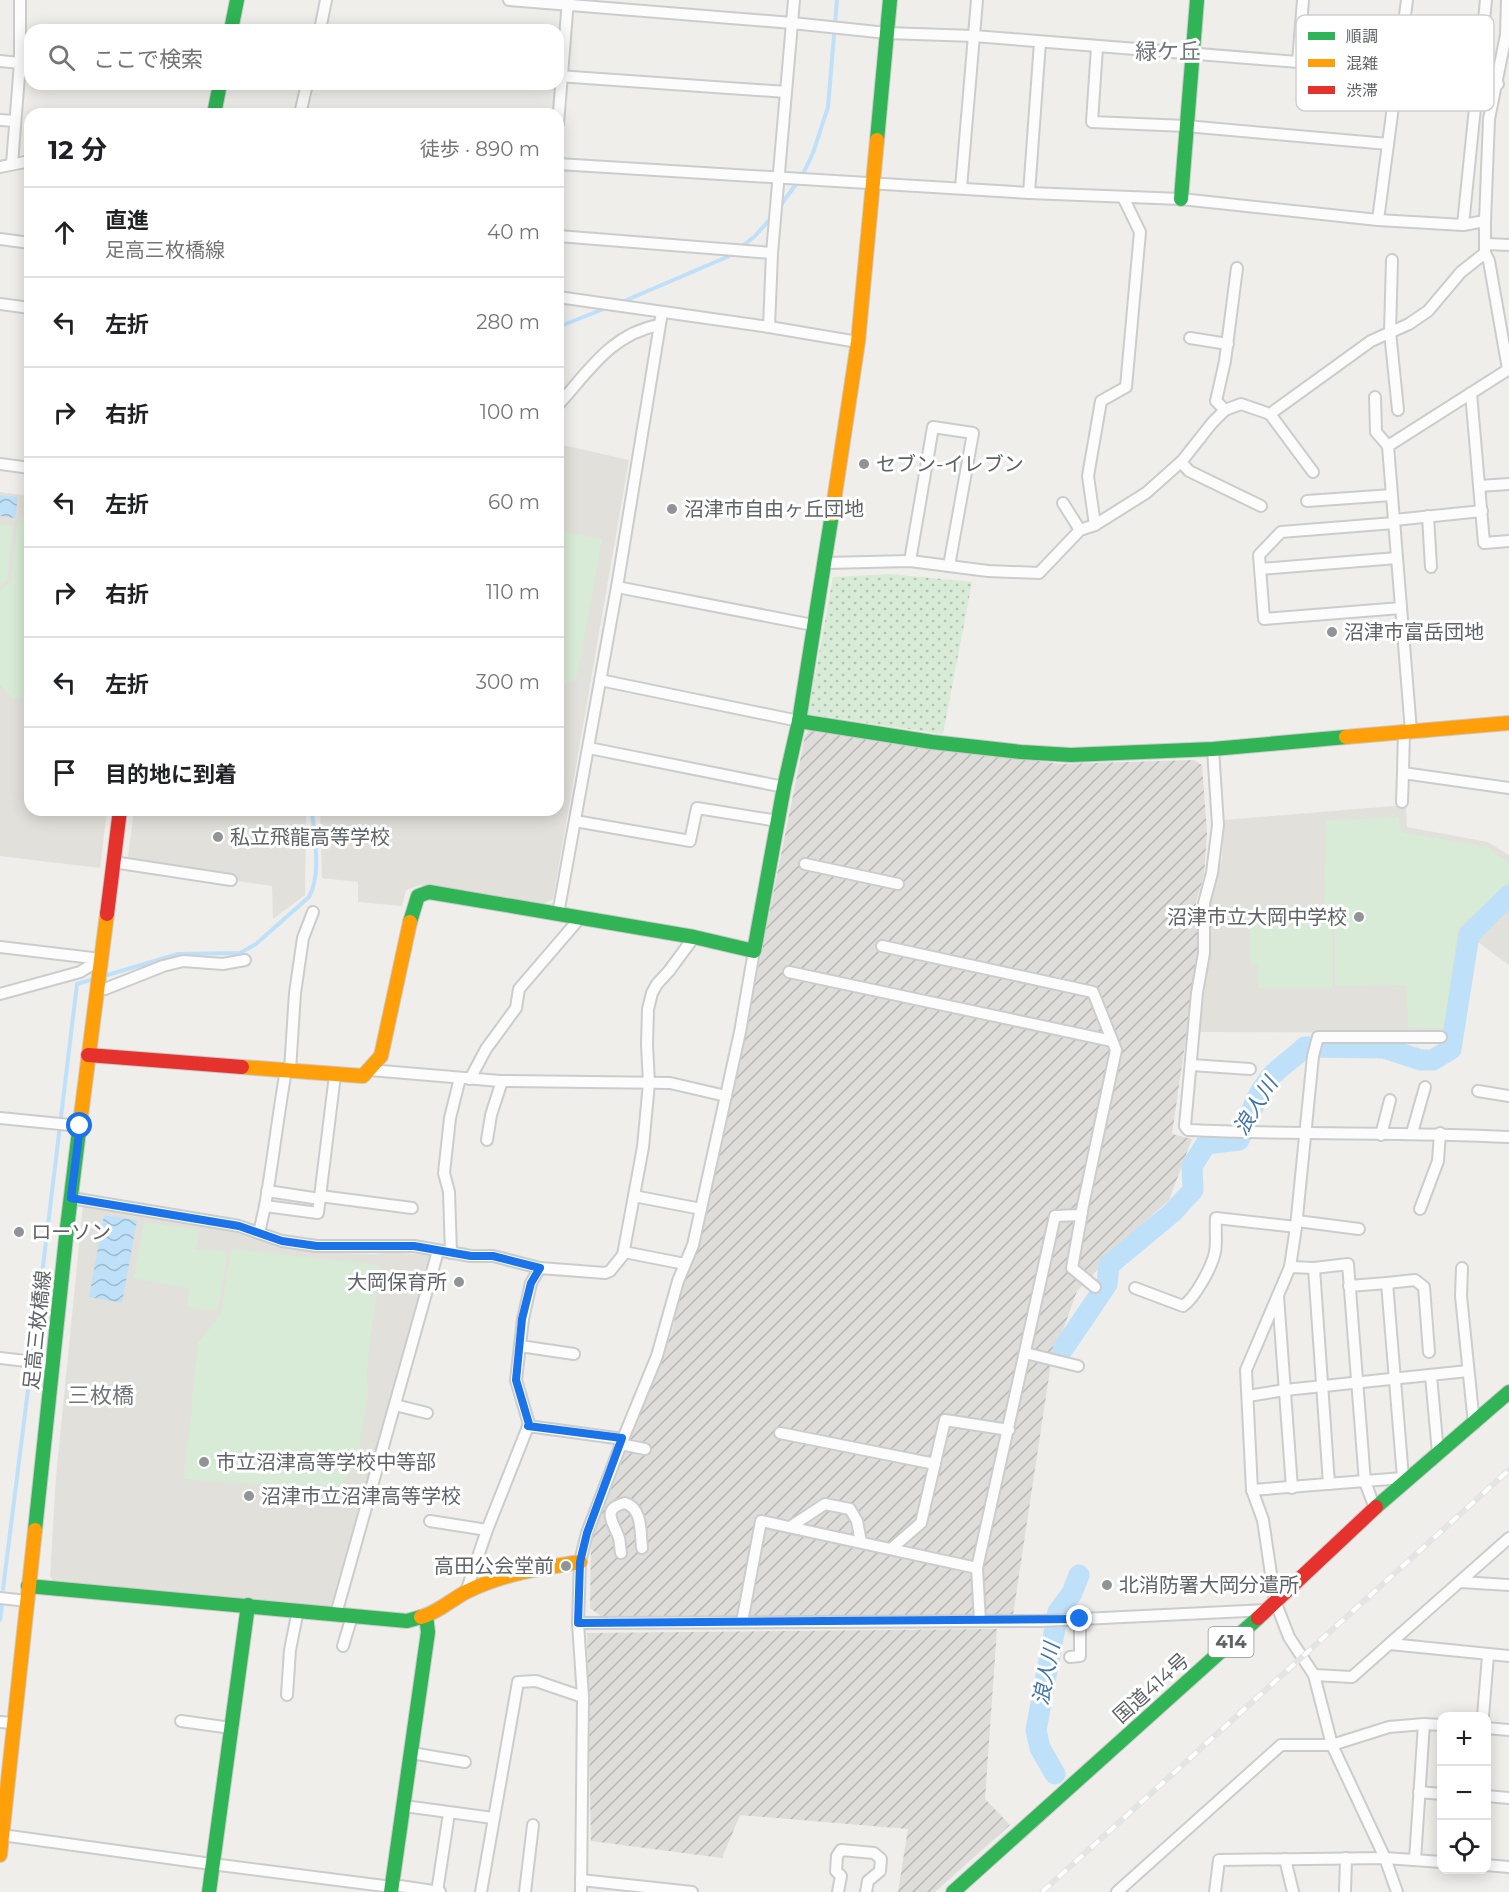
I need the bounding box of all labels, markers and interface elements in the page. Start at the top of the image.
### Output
legend [1296,15,1494,111]
search box [24,24,564,90]
text: 順調 [1346,27,1378,46]
district label: 緑ケ丘 [1135,38,1201,65]
icon: search [45,41,78,74]
text: ここで検索 [93,46,203,73]
text: 混雑 [1346,54,1378,73]
text: 渋滞 [1346,81,1378,100]
text: 12 分 [48,134,107,166]
text: 徒歩 · 890 m [420,137,540,161]
text: 直進 [105,207,149,234]
icon: ahead [48,216,81,249]
text: 40 m [487,220,540,244]
text: 足高三枚橋線 [105,238,225,262]
icon: left [48,306,81,339]
text: 280 m [476,310,540,334]
text: 左折 [105,311,149,338]
icon: right [48,396,81,429]
text: 100 m [480,400,540,424]
text: 右折 [105,401,149,428]
place label: セブン-イレブン [876,452,1024,476]
marker: セブン-イレブン [857,457,871,471]
icon: left [48,486,81,519]
text: 60 m [488,490,540,514]
text: 左折 [105,491,149,518]
place label: 沼津市自由ヶ丘団地 [684,497,864,521]
marker: 沼津市自由ヶ丘団地 [665,502,679,516]
icon: right [48,576,81,609]
text: 110 m [486,580,540,604]
text: 右折 [105,581,149,608]
place label: 沼津市富岳団地 [1344,620,1484,644]
marker: 沼津市富岳団地 [1325,625,1339,639]
icon: left [48,666,81,699]
text: 300 m [476,670,540,694]
text: 左折 [105,671,149,698]
icon: arrive [48,756,81,789]
text: 目的地に到着 [105,761,237,788]
place label: 私立飛龍高等学校 [230,825,390,849]
marker: 私立飛龍高等学校 [211,830,225,844]
place label: 沼津市立大岡中学校 [1167,905,1347,929]
marker: 沼津市立大岡中学校 [1352,910,1366,924]
water label: 浪人川 [1228,1071,1283,1139]
route start [66,1112,92,1138]
place label: ローソン [31,1220,111,1244]
marker: ローソン [12,1225,26,1239]
street label: 足高三枚橋線 [19,1269,55,1391]
place label: 大岡保育所 [347,1270,447,1294]
marker: 大岡保育所 [452,1275,466,1289]
district label: 三枚橋 [68,1382,134,1409]
place label: 市立沼津高等学校中等部 [216,1450,436,1474]
marker: 市立沼津高等学校中等部 [197,1455,211,1469]
place label: 沼津市立沼津高等学校 [261,1484,461,1508]
marker: 沼津市立沼津高等学校 [242,1489,256,1503]
place label: 高田公会堂前 [434,1554,554,1578]
marker: 高田公会堂前 [559,1559,573,1573]
place label: 北消防署大岡分遣所 [1119,1573,1299,1597]
marker: 北消防署大岡分遣所 [1100,1578,1114,1592]
route end [1066,1605,1092,1631]
road number: 414 [1208,1627,1254,1657]
water label: 浪人川 [1028,1639,1065,1707]
street label: 国道414号 [1108,1648,1194,1728]
map controls [1437,1712,1491,1874]
button: + [1437,1712,1491,1766]
button: − [1437,1766,1491,1820]
button: locate [1437,1820,1491,1874]

